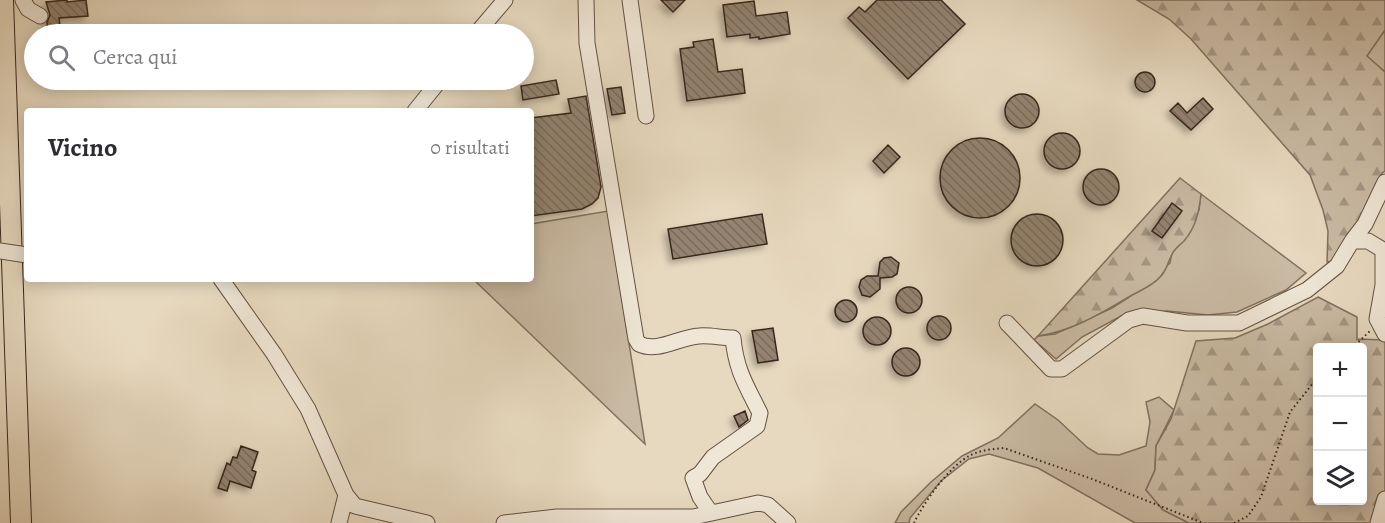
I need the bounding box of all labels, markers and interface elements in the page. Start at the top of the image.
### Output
search box [24,24,534,90]
icon: search [45,41,78,74]
text: Cerca qui [93,42,178,72]
text: Vicino [48,130,117,165]
text: 0 risultati [430,134,510,161]
map controls [1313,343,1367,505]
button: + [1313,343,1367,397]
button: − [1313,397,1367,451]
button: layers [1313,451,1367,505]

